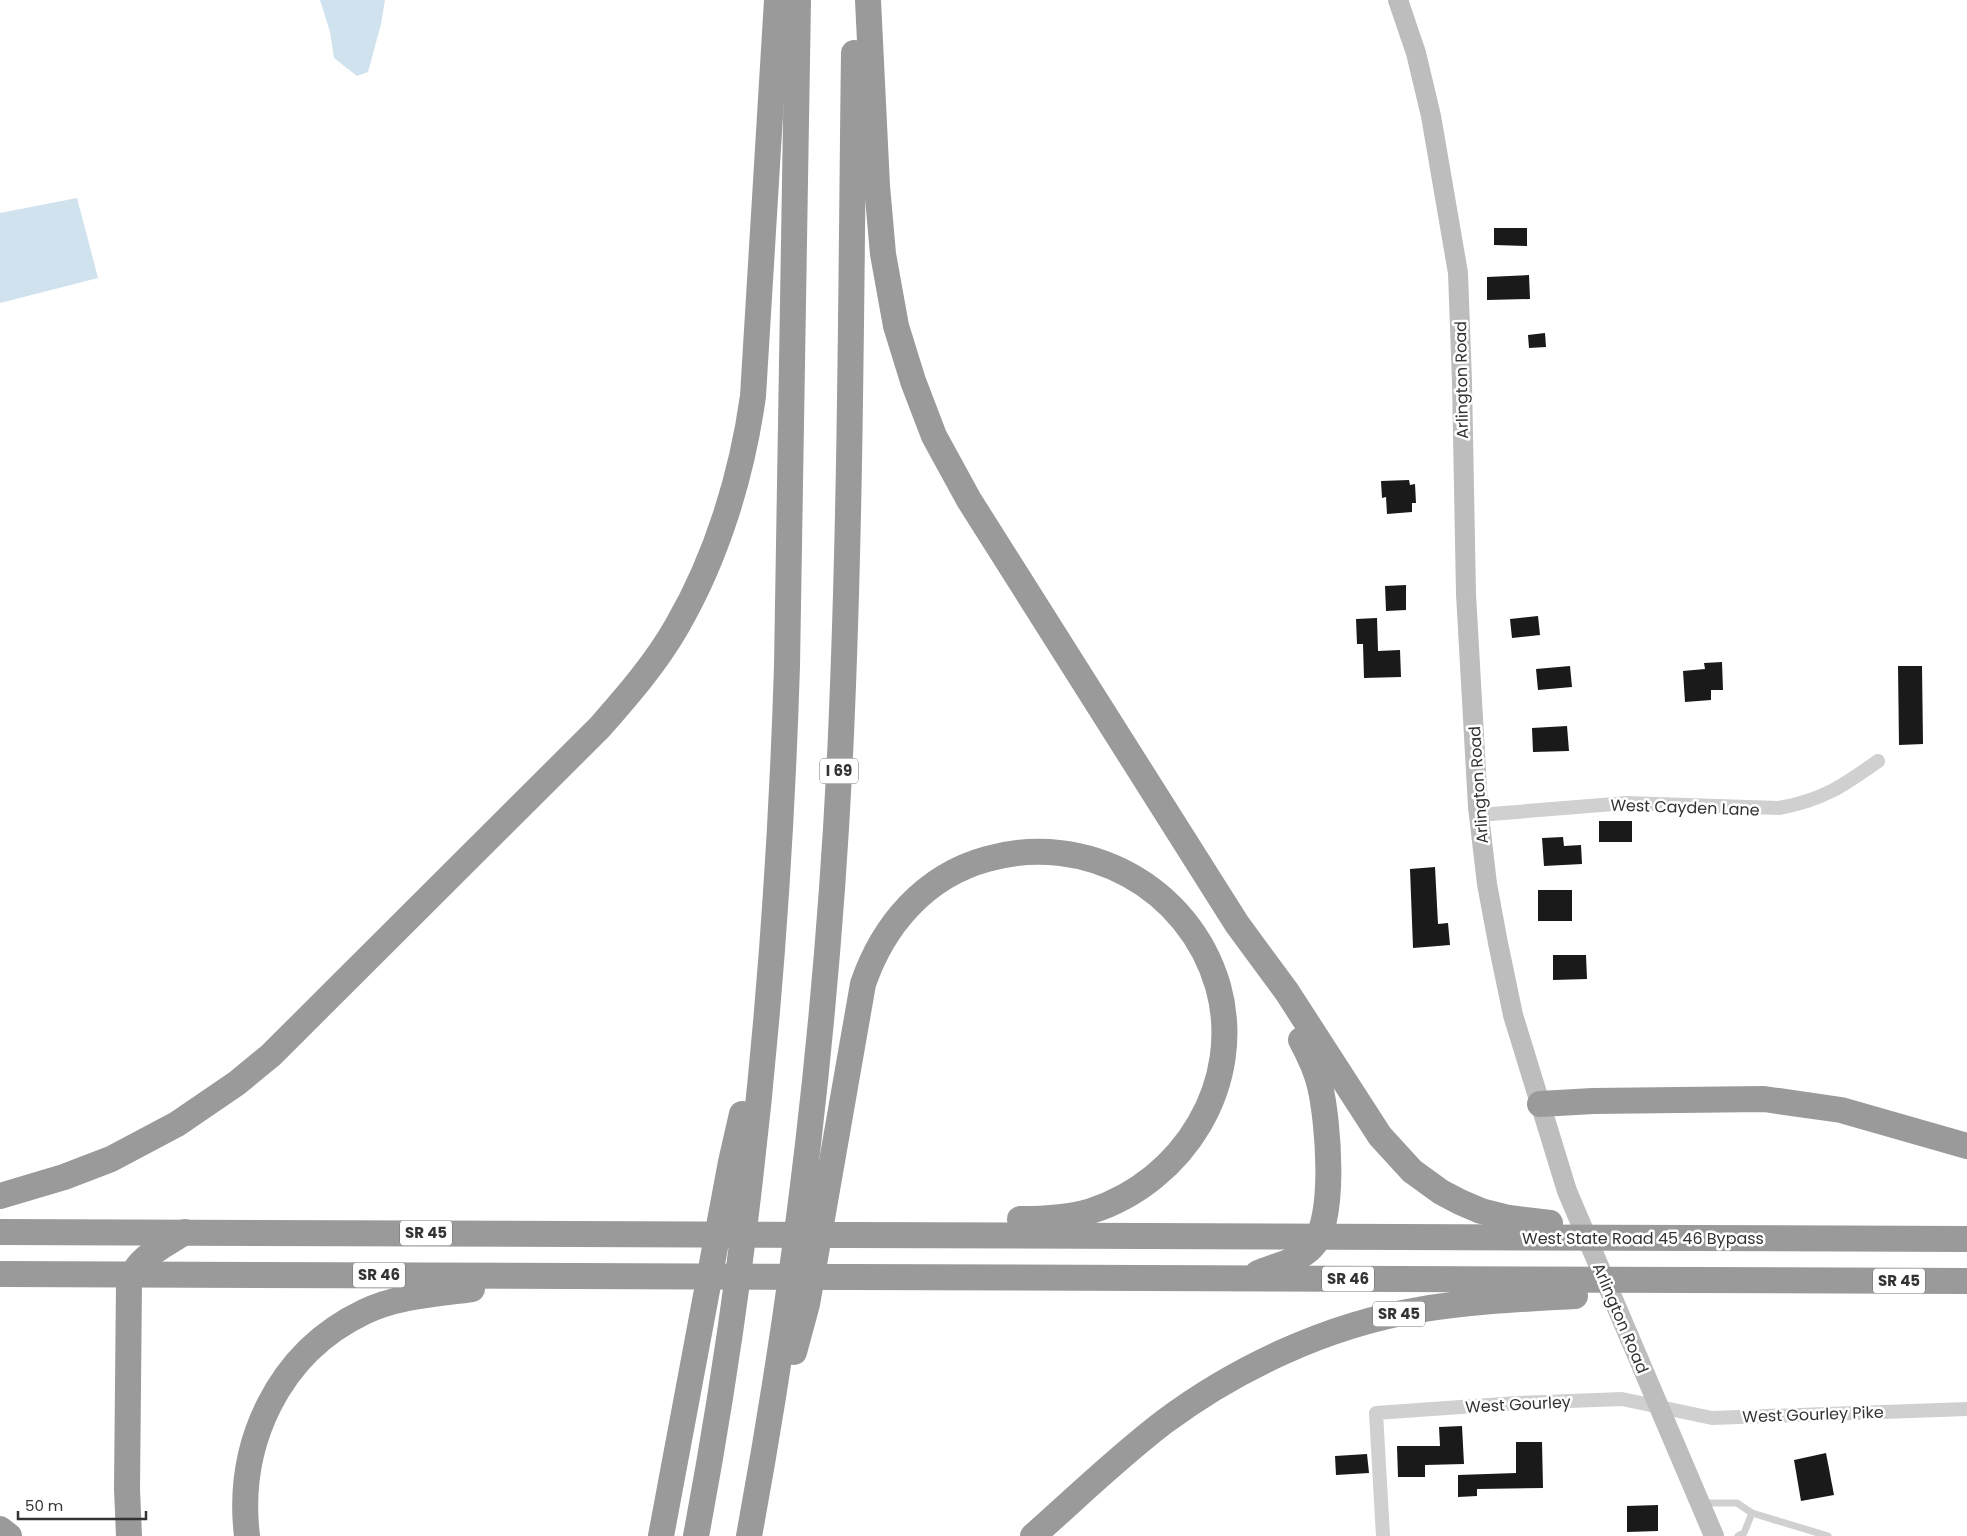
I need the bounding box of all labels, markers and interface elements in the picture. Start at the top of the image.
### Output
street label: Arlington Road [1449,321,1474,439]
street label: Arlington Road [1463,725,1494,845]
road number: I 69 [820,758,858,784]
street label: West Cayden Lane [1610,793,1760,822]
road number: SR 45 [400,1220,452,1246]
street label: West State Road 45 46 Bypass [1522,1227,1764,1250]
street label: Arlington Road [1587,1259,1654,1377]
road number: SR 46 [353,1262,405,1288]
road number: SR 46 [1322,1266,1374,1292]
road number: SR 45 [1873,1268,1925,1294]
road number: SR 45 [1373,1302,1425,1326]
street label: West Gourley [1465,1390,1571,1419]
street label: West Gourley Pike [1742,1401,1884,1428]
scale bar [18,1488,145,1520]
text: 50 m [25,1495,63,1516]

